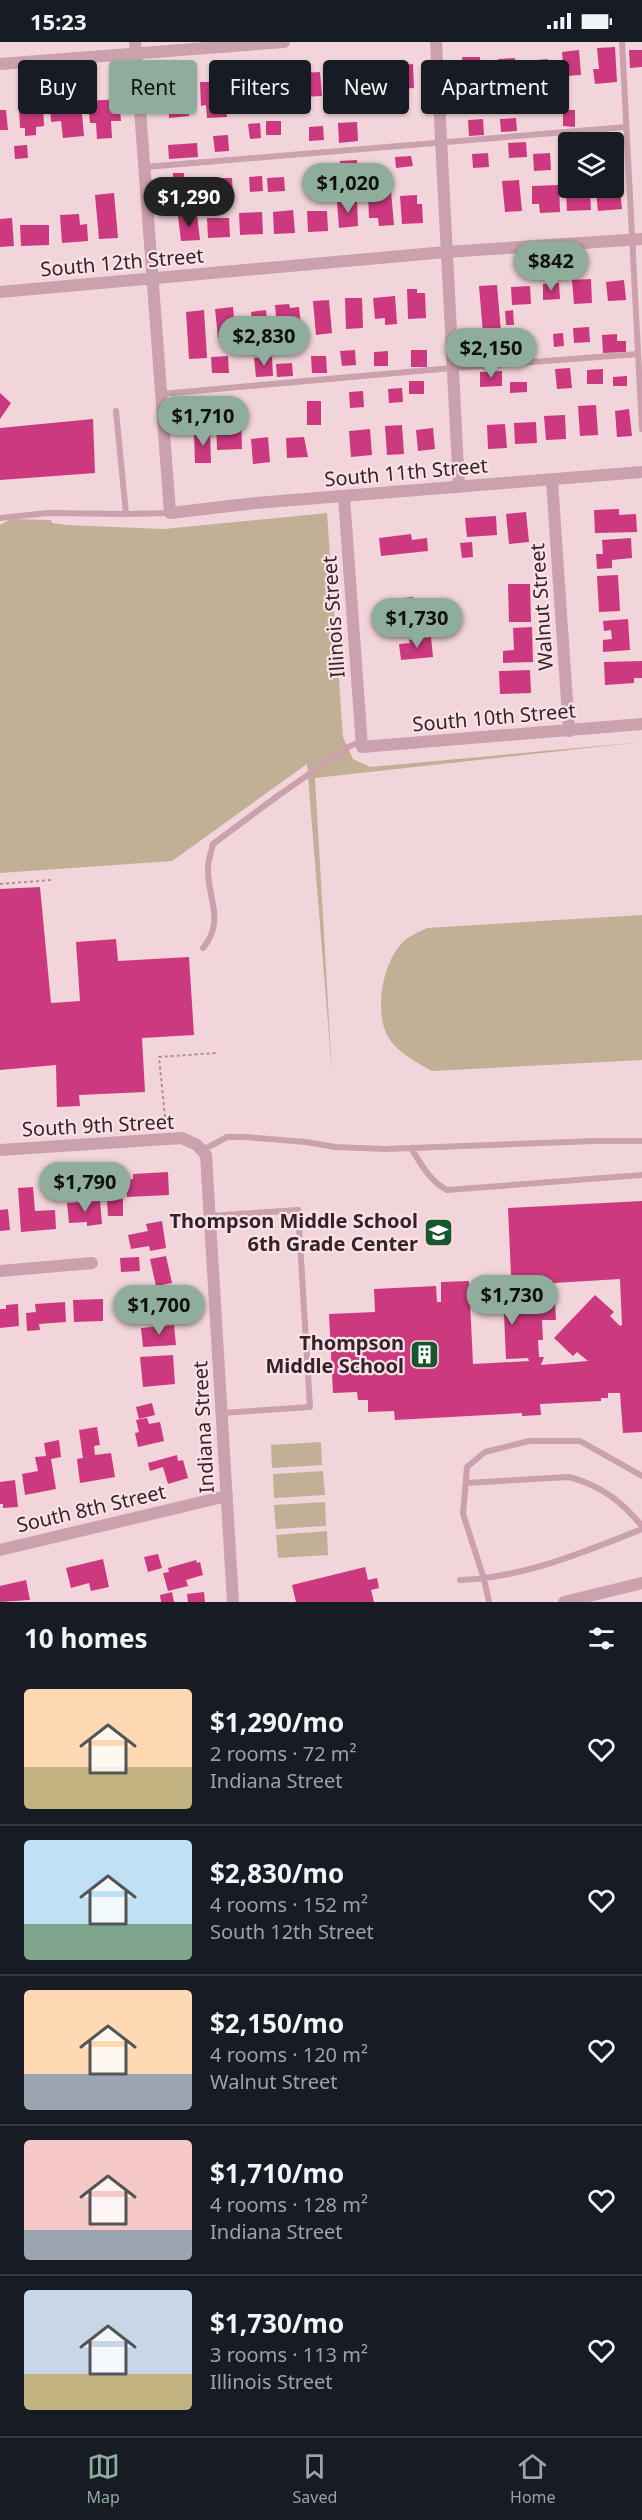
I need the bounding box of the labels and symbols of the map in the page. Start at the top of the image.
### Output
pin: $1,020 [299,163,397,214]
pin: $1,290 [140,177,238,228]
street label: South 12th Street [39,241,205,283]
pin: $842 [515,241,587,292]
pin: $2,830 [215,316,313,367]
pin: $2,150 [442,328,540,379]
pin: $1,710 [154,396,252,447]
street label: South 11th Street [323,451,489,493]
street label: Walnut Street [523,542,559,672]
street label: Illinois Street [315,555,351,679]
pin: $1,730 [368,598,466,649]
street label: South 10th Street [411,696,577,738]
street label: South 9th Street [21,1108,175,1142]
pin: $1,790 [36,1162,134,1213]
place label: Thompson Middle School 6th Grade Center [170,1207,418,1257]
school or university icon: Thompson Middle School 6th Grade Center [423,1216,455,1248]
pin: $1,730 [463,1275,561,1326]
pin: $1,700 [110,1285,208,1336]
place label: Thompson Middle School [265,1329,404,1379]
building icon: Thompson Middle School [409,1338,441,1370]
street label: Indiana Street [186,1360,220,1494]
street label: South 8th Street [14,1478,168,1538]

